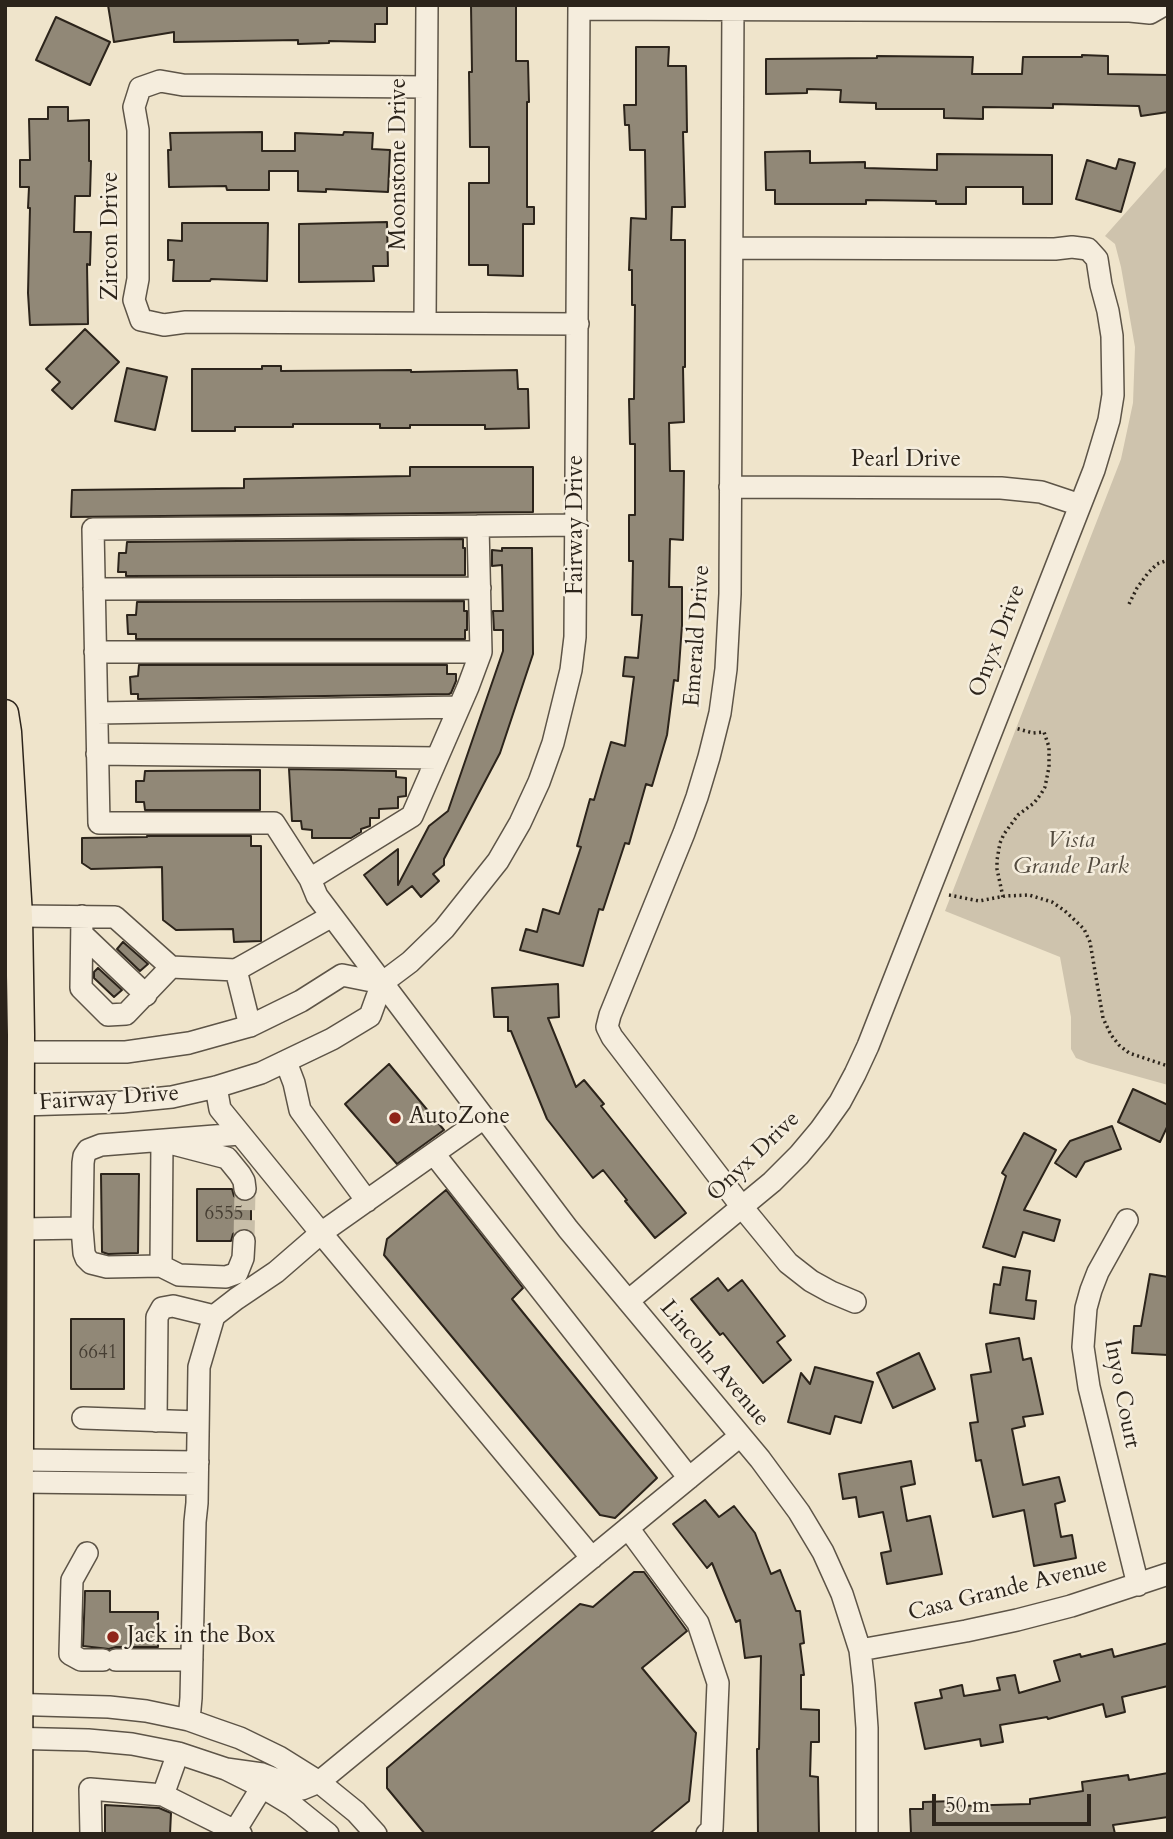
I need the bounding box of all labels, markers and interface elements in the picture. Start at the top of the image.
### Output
street label: Moonstone Drive [386,78,414,250]
street label: Zircon Drive [98,171,126,301]
street label: Pearl Drive [851,447,961,475]
street label: Fairway Drive [563,455,591,595]
street label: Emerald Drive [679,564,717,708]
street label: Onyx Drive [964,581,1032,701]
park label: Vista Grande Park [1013,828,1129,882]
street label: Fairway Drive [38,1080,180,1118]
place label: AutoZone [409,1104,510,1132]
street label: Onyx Drive [702,1106,806,1208]
marker: AutoZone [387,1110,403,1126]
house number: 6555 [205,1204,243,1226]
street label: Lincoln Avenue [653,1295,775,1433]
street label: Inyo Court [1097,1337,1145,1451]
house number: 6641 [79,1343,117,1365]
street label: Casa Grande Avenue [906,1552,1110,1628]
place label: Jack in the Box [127,1623,275,1651]
marker: Jack in the Box [105,1629,121,1645]
scale bar [935,1780,1094,1824]
text: 50 m [945,1791,990,1820]

